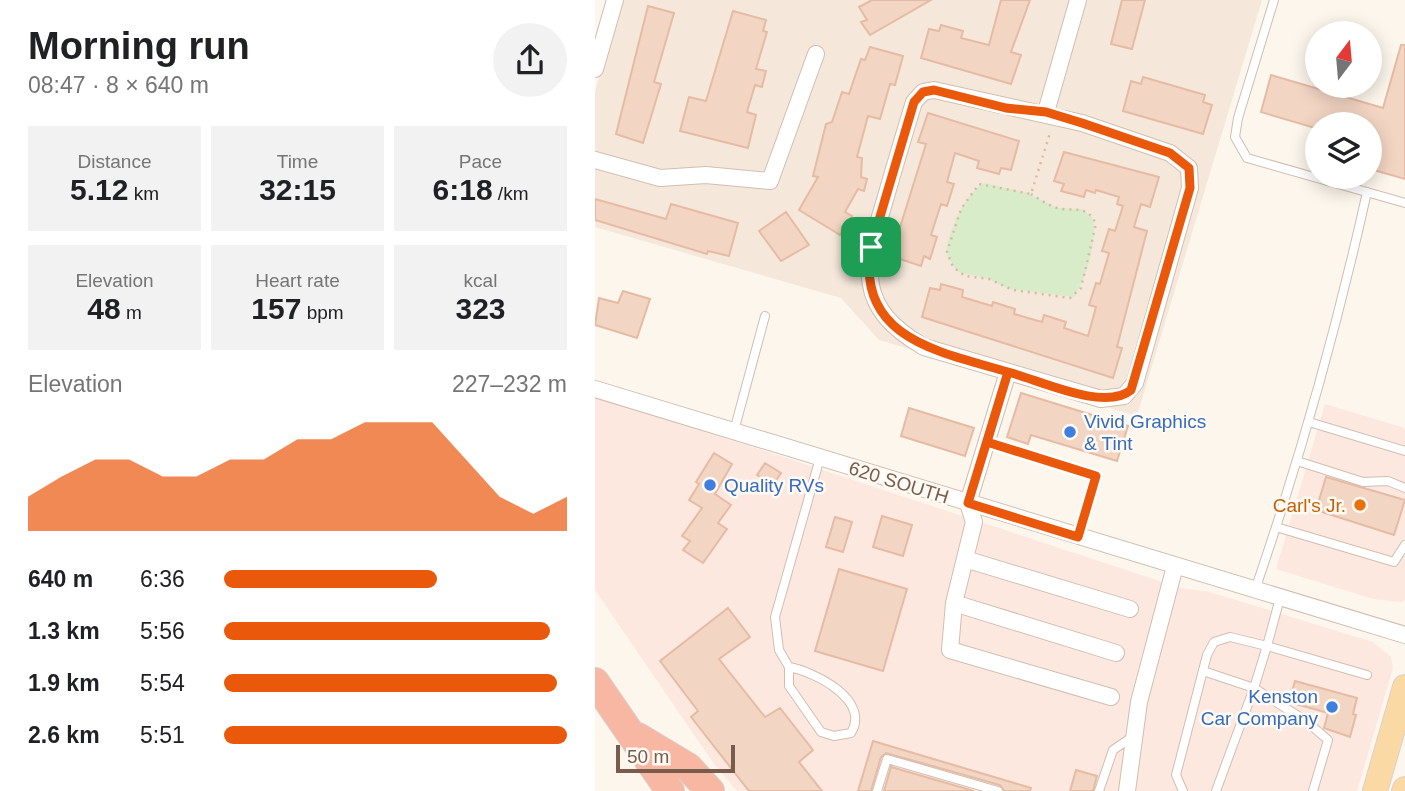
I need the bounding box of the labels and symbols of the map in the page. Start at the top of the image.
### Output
north arrow [1305,21,1383,98]
pin [841,217,901,277]
place label: Vivid Graphics & Tint [1084,411,1206,454]
marker: Vivid Graphics & Tint [1062,424,1078,440]
street label: 620 SOUTH [846,457,951,508]
place label: Quality RVs [724,475,824,496]
marker: Quality RVs [702,477,718,493]
place label: Carl's Jr. [1273,495,1346,516]
marker: Carl's Jr. [1352,497,1368,513]
place label: Kenston Car Company [1201,686,1318,729]
marker: Kenston Car Company [1324,699,1340,715]
scale bar [616,742,735,774]

